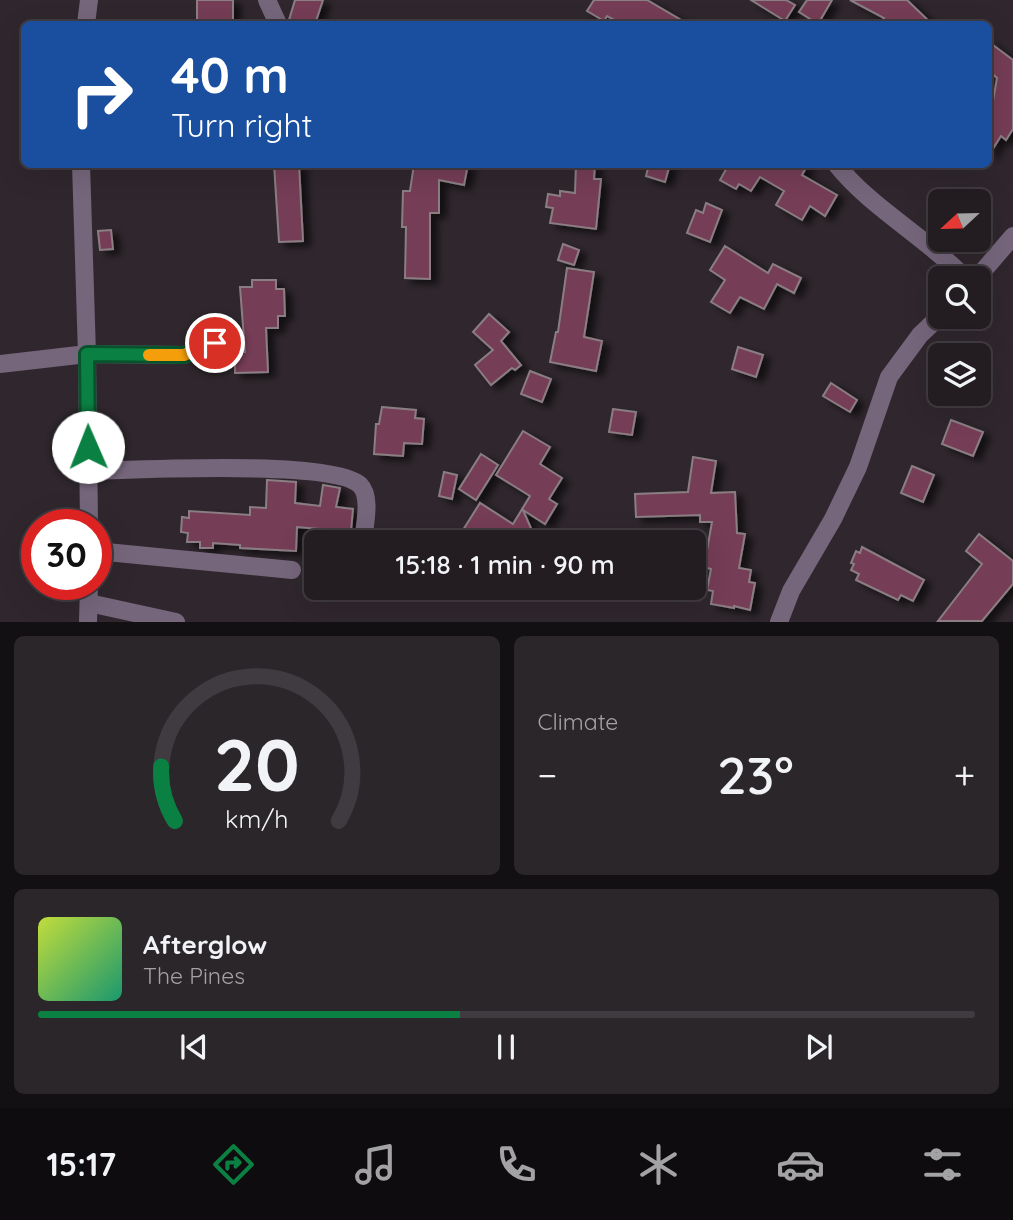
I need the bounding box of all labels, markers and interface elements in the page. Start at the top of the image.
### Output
text: 40 m [171,44,289,105]
icon: right [56,49,147,140]
text: Turn right [171,105,312,145]
north arrow [928,189,990,252]
map controls [928,189,991,406]
button: search [928,266,991,329]
pin [185,313,245,373]
icon: arrive [196,324,234,362]
button: layers [928,343,991,406]
position arrow [51,410,125,484]
speed limit sign: 30 [21,509,112,600]
text: 15:18 · 1 min · 90 m [395,548,615,581]
text: Climate [538,707,618,736]
text: 20 [214,719,300,810]
text: 23° [717,742,794,807]
text: − [538,751,557,799]
text: + [954,751,975,799]
text: km/h [225,803,288,834]
text: Afterglow [143,928,267,961]
text: The Pines [143,961,245,990]
icon: previous [175,1028,213,1066]
icon: pause [487,1028,525,1066]
icon: next [800,1028,838,1066]
icon: directions [209,1140,258,1189]
icon: music [351,1140,400,1189]
icon: phone [492,1140,541,1189]
icon: climate [634,1140,683,1189]
icon: car [776,1140,825,1189]
icon: filters [918,1140,967,1189]
text: 15:17 [46,1144,116,1184]

